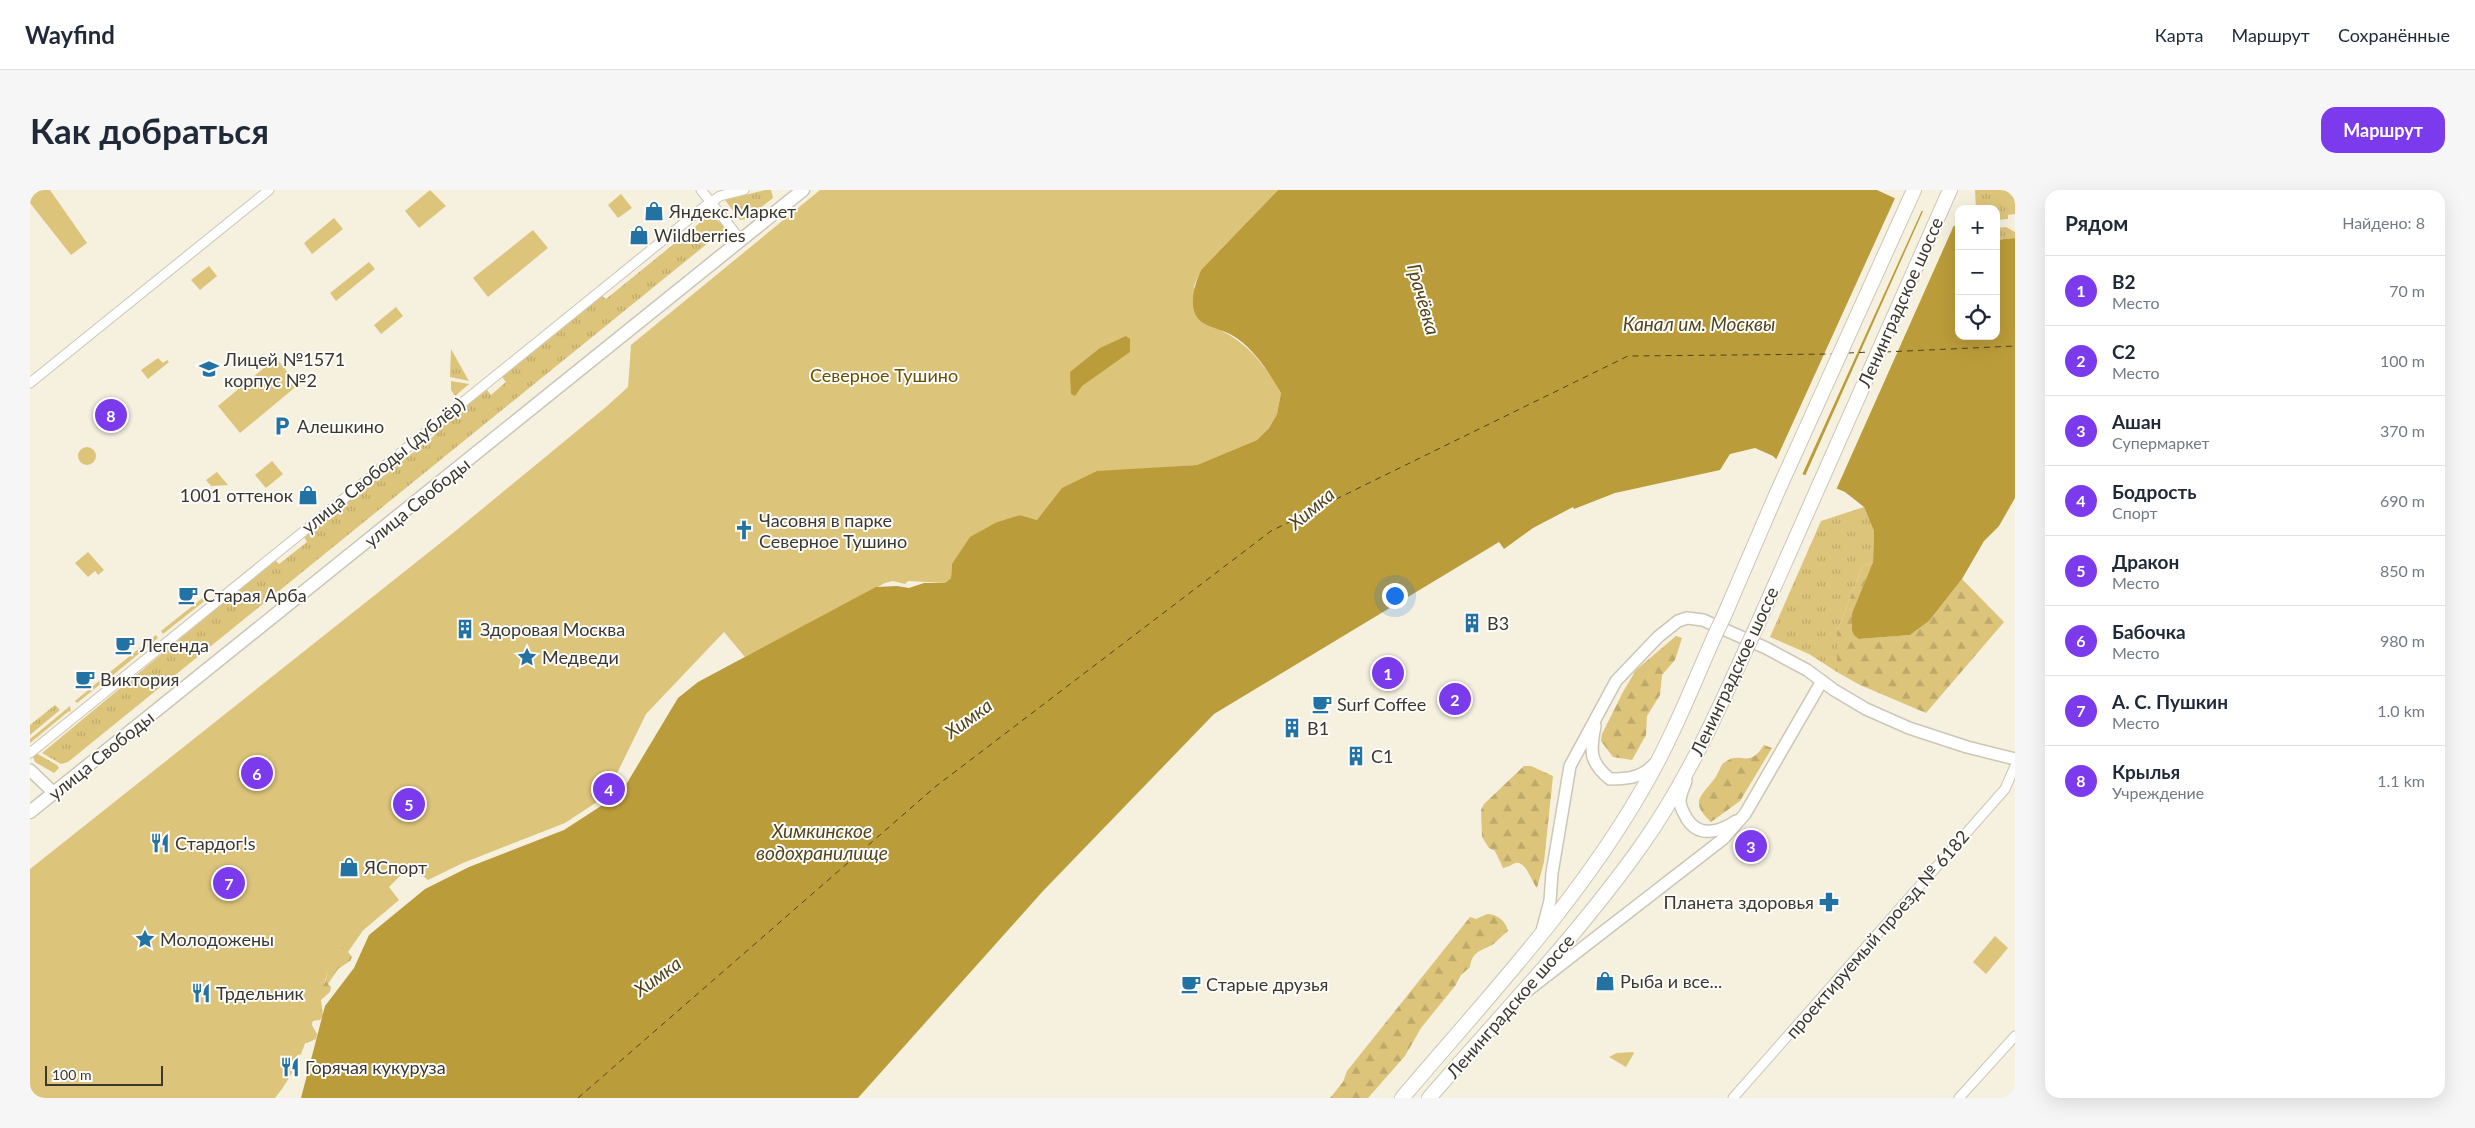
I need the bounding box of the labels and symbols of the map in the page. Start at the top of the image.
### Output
shop icon: Яндекс.Маркет [643,200,665,222]
place label: Яндекс.Маркет [668,200,796,222]
street label: Ленинградское шоссе [1852,214,1947,391]
shop icon: Wildberries [628,224,650,246]
place label: Wildberries [654,224,746,246]
water label: Грачёвка [1403,261,1445,337]
water label: Канал им. Москвы [1623,312,1775,335]
place label: Лицей №1571 корпус №2 [223,348,345,391]
school or university icon: Лицей №1571 корпус №2 [198,358,220,380]
park label: Северное Тушино [810,364,958,386]
street label: улица Свободы (дублёр) [297,393,469,537]
pin: 8 [95,396,127,434]
parking icon: Алешкино [271,415,293,437]
place label: Алешкино [297,415,384,437]
street label: улица Свободы [360,453,474,551]
water label: Химка [1283,482,1339,534]
place label: 1001 оттенок [180,484,294,506]
shop icon: 1001 оттенок [297,484,319,506]
place label: Часовня в парке Северное Тушино [759,509,907,552]
church icon: Часовня в парке Северное Тушино [733,519,755,541]
your location [1382,583,1408,609]
street label: Ленинградское шоссе [1685,583,1783,760]
cafe icon: Старая Арба [177,584,199,606]
place label: Старая Арба [203,584,307,606]
building icon: B3 [1461,612,1483,634]
place label: B3 [1487,612,1509,634]
building icon: Здоровая Москва [454,618,476,640]
place label: Здоровая Москва [480,618,625,640]
cafe icon: Легенда [114,634,136,656]
place label: Легенда [139,634,209,656]
place icon: Медведи [516,646,538,668]
place label: Медведи [542,646,619,668]
pin: 1 [1372,654,1404,692]
cafe icon: Виктория [74,668,96,690]
place label: Виктория [100,668,179,690]
pin: 2 [1439,680,1471,718]
water label: Химка [939,693,996,743]
cafe icon: Surf Coffee [1311,693,1333,715]
place label: Surf Coffee [1337,693,1426,715]
street label: улица Свободы [44,706,158,804]
building icon: B1 [1281,717,1303,739]
place label: B1 [1307,717,1329,739]
building icon: C1 [1345,745,1367,767]
place label: C1 [1371,745,1393,767]
pin: 6 [241,754,273,792]
pin: 4 [593,770,625,808]
pin: 5 [393,785,425,823]
water label: Химкинское водохранилище [756,819,888,864]
street label: проектируемый проезд № 6182 [1781,825,1973,1043]
pin: 3 [1735,827,1767,865]
restaurant icon: Стардог!s [149,832,171,854]
place label: Стардог!s [175,832,256,854]
shop icon: ЯСпорт [338,856,360,878]
place label: ЯСпорт [363,856,427,878]
pin: 7 [213,864,245,902]
place label: Планета здоровья [1664,891,1814,913]
pharmacy icon: Планета здоровья [1818,891,1840,913]
place icon: Молодожены [134,928,156,950]
place label: Молодожены [160,928,274,950]
street label: Ленинградское шоссе [1441,930,1579,1083]
water label: Химка [628,951,685,1001]
shop icon: Рыба и все... [1594,970,1616,992]
place label: Рыба и все... [1620,970,1722,992]
cafe icon: Старые друзья [1180,973,1202,995]
place label: Старые друзья [1206,973,1328,995]
restaurant icon: Трдельник [190,982,212,1004]
place label: Трдельник [216,982,305,1004]
restaurant icon: Горячая кукуруза [279,1056,301,1078]
place label: Горячая кукуруза [305,1056,446,1078]
scale bar [45,1063,162,1086]

